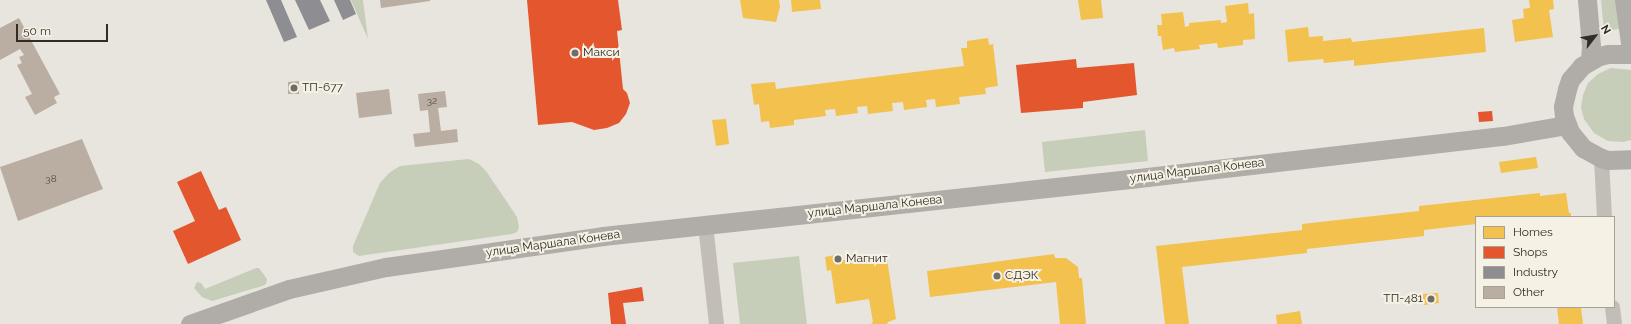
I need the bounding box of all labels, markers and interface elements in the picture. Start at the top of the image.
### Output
scale bar [18,16,110,42]
north arrow [1575,16,1615,56]
text: N [1598,23,1613,37]
text: 50 m [23,24,51,38]
place label: Макси [583,46,620,60]
marker: Макси [570,48,580,58]
place label: ТП-677 [302,81,343,95]
marker: ТП-677 [289,83,299,93]
house number: 32 [427,95,437,107]
street label: улица Маршала Конева [1129,156,1265,186]
house number: 38 [45,173,57,185]
street label: улица Маршала Конева [807,193,943,221]
legend [1475,216,1615,308]
text: Homes [1513,225,1553,239]
street label: улица Маршала Конева [485,227,621,261]
text: Shops [1513,245,1548,259]
place label: Магнит [846,252,888,266]
marker: Магнит [833,254,843,264]
text: Industry [1513,265,1558,279]
place label: СДЭК [1005,269,1038,283]
marker: СДЭК [992,271,1002,281]
text: Other [1513,285,1544,299]
place label: ТП-481 [1383,292,1423,306]
marker: ТП-481 [1426,294,1436,304]

